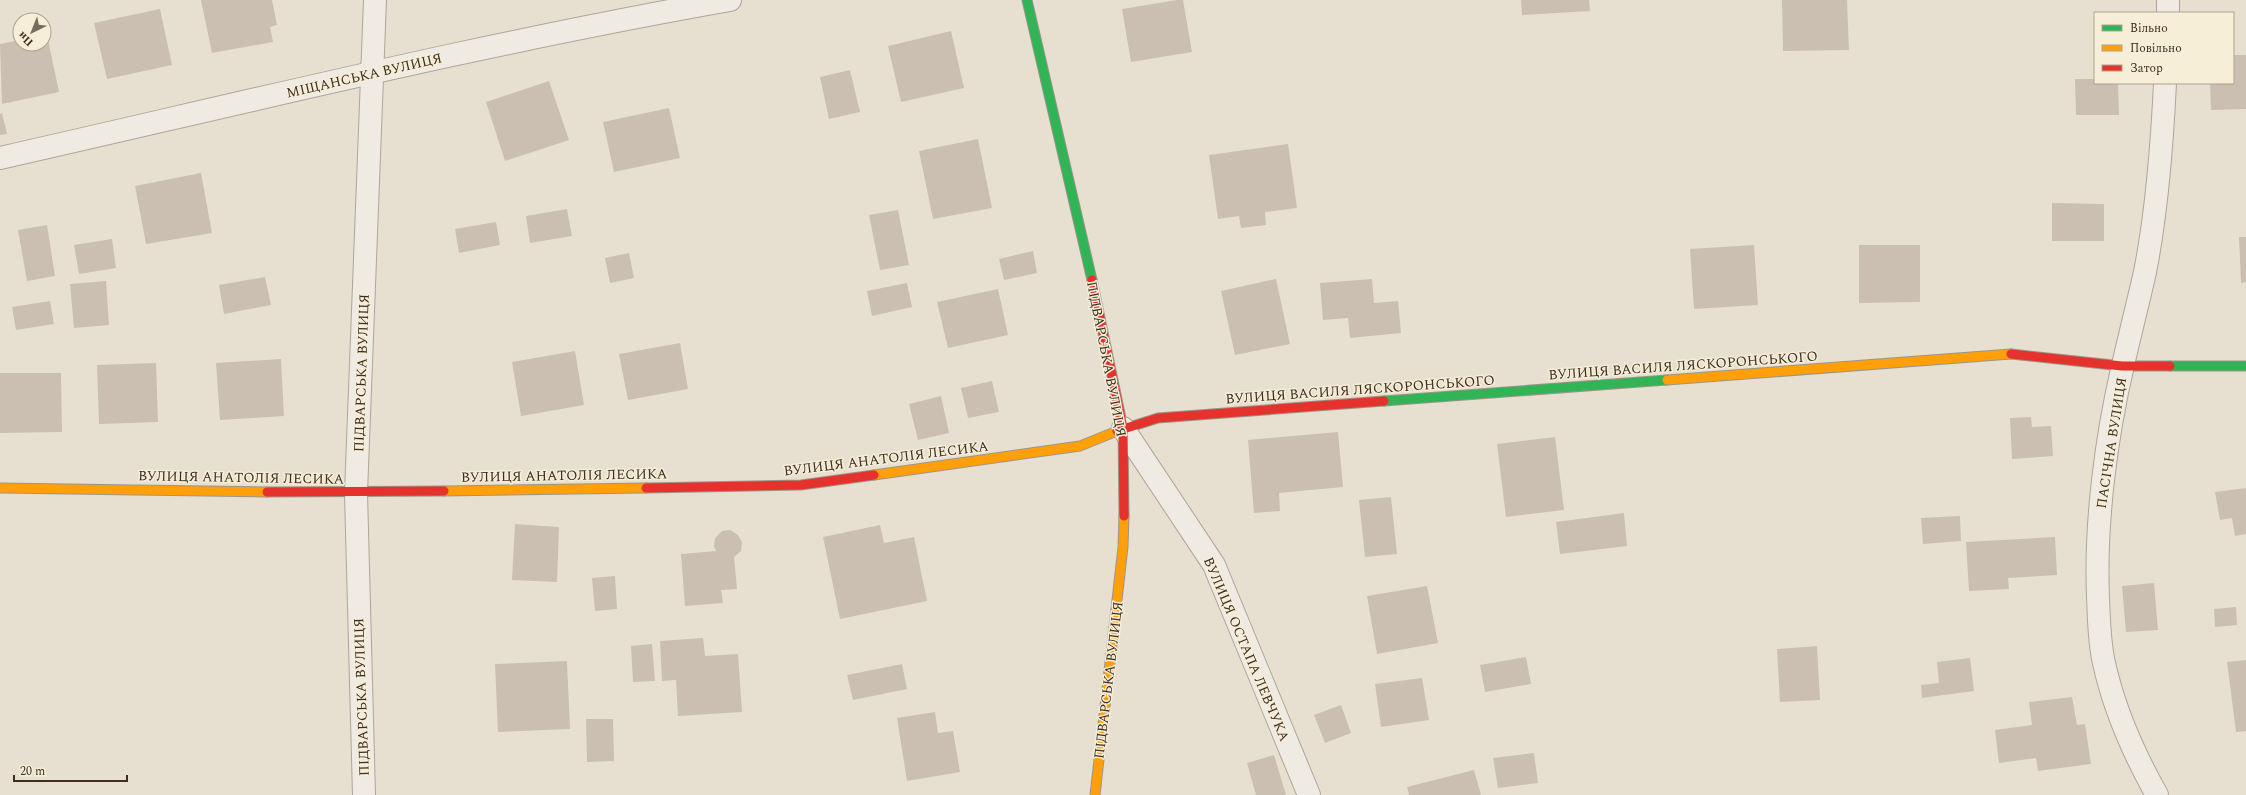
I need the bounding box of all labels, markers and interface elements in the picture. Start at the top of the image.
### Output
north arrow [12,12,52,52]
legend [2094,12,2234,84]
text: Вільно [2130,19,2168,38]
text: Пн [14,27,37,51]
text: Повільно [2130,39,2182,58]
street label: МІЩАНСЬКА ВУЛИЦЯ [284,47,444,104]
text: Затор [2130,59,2163,78]
street label: ПІДВАРСЬКА ВУЛИЦЯ [1081,279,1132,439]
street label: ПІДВАРСЬКА ВУЛИЦЯ [348,294,375,453]
street label: ВУЛИЦЯ ВАСИЛЯ ЛЯСКОРОНСЬКОГО [1548,346,1818,385]
street label: ВУЛИЦЯ ВАСИЛЯ ЛЯСКОРОНСЬКОГО [1225,370,1495,409]
street label: ПАСІЧНА ВУЛИЦЯ [2091,376,2132,510]
street label: ВУЛИЦЯ АНАТОЛІЯ ЛЕСИКА [782,435,990,481]
street label: ВУЛИЦЯ АНАТОЛІЯ ЛЕСИКА [461,463,668,488]
street label: ВУЛИЦЯ АНАТОЛІЯ ЛЕСИКА [138,465,345,490]
street label: ВУЛИЦЯ ОСТАПА ЛЕВЧУКА [1198,554,1295,745]
street label: ПІДВАРСЬКА ВУЛИЦЯ [1088,600,1129,760]
street label: ПІДВАРСЬКА ВУЛИЦЯ [348,617,375,776]
scale bar [14,757,127,783]
text: 20 m [20,762,45,781]

